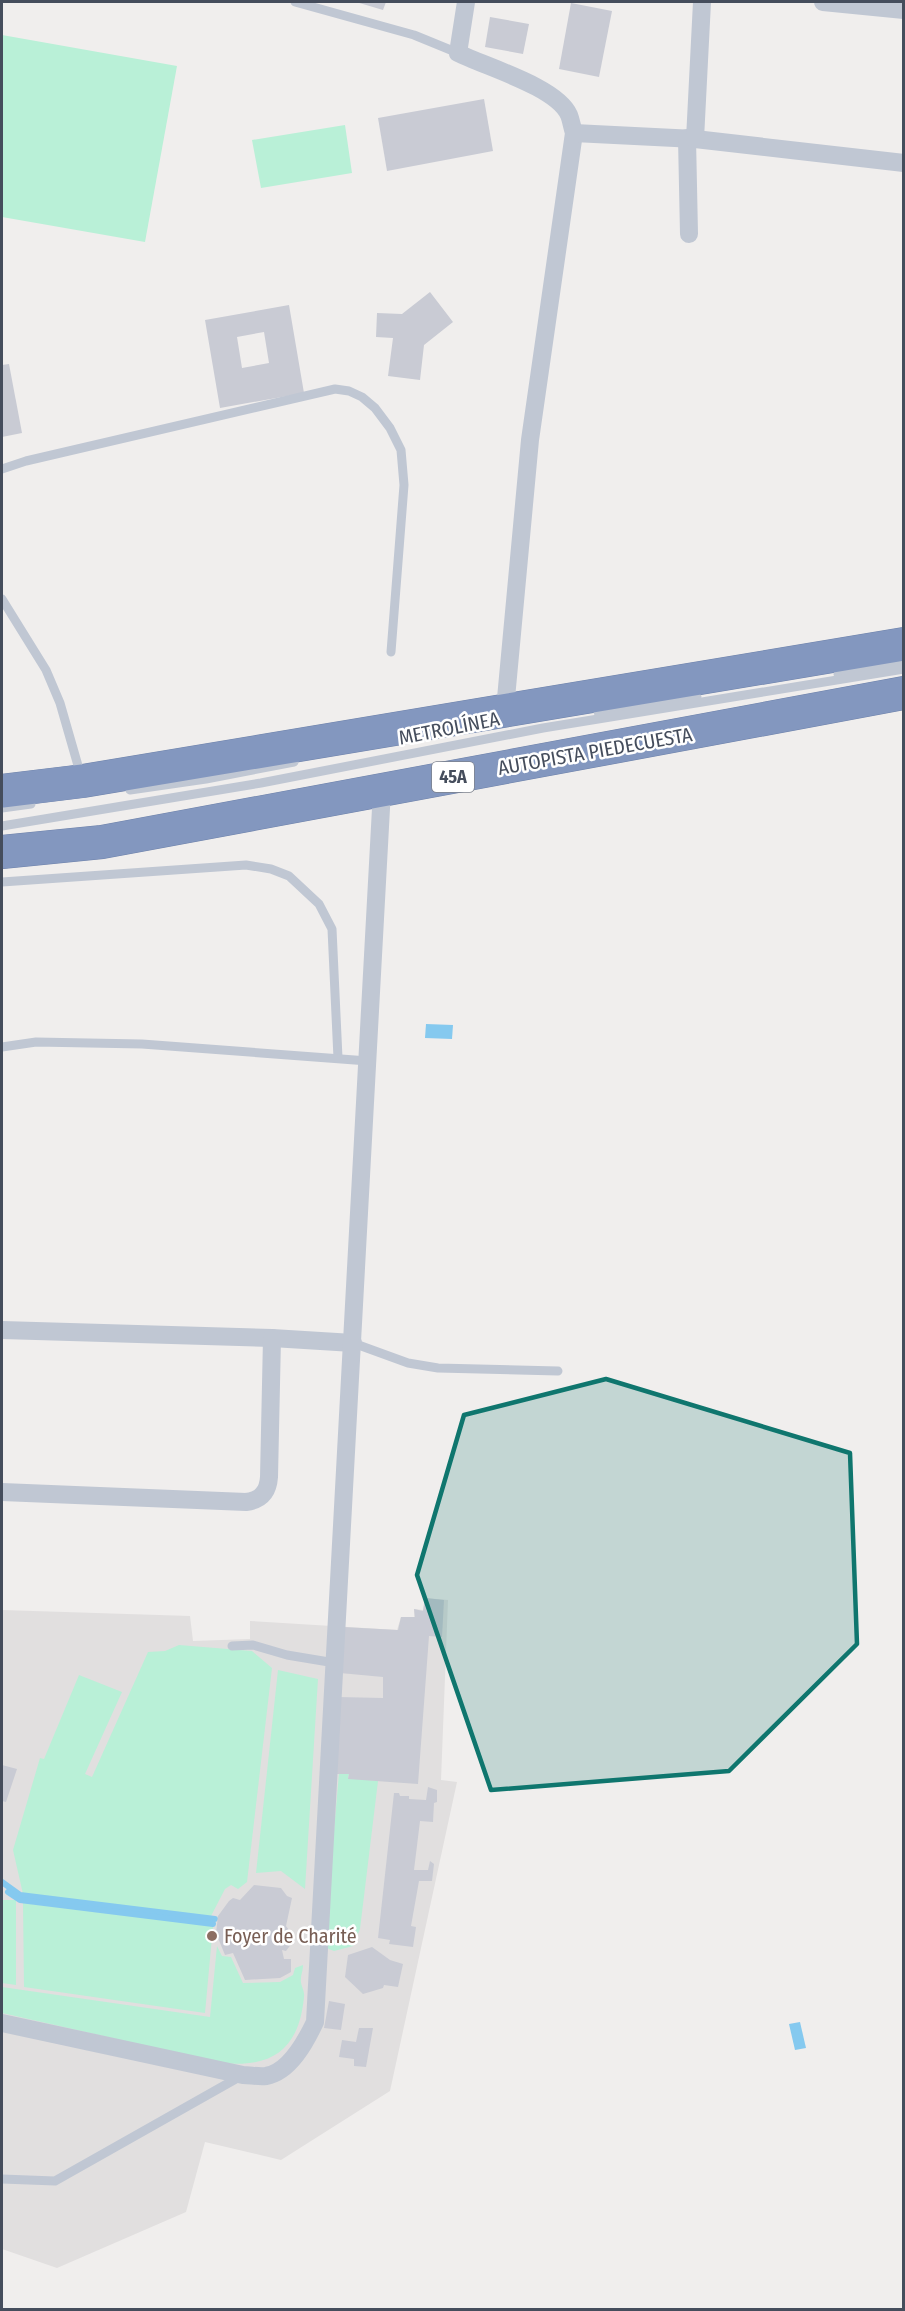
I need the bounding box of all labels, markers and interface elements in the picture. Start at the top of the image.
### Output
street label: METROLÍNEA [397,706,502,750]
street label: AUTOPISTA PIEDECUESTA [496,722,694,780]
road number: 45A [432,762,474,792]
place label: Foyer de Charité [224,1924,357,1948]
marker: Foyer de Charité [205,1929,219,1943]

